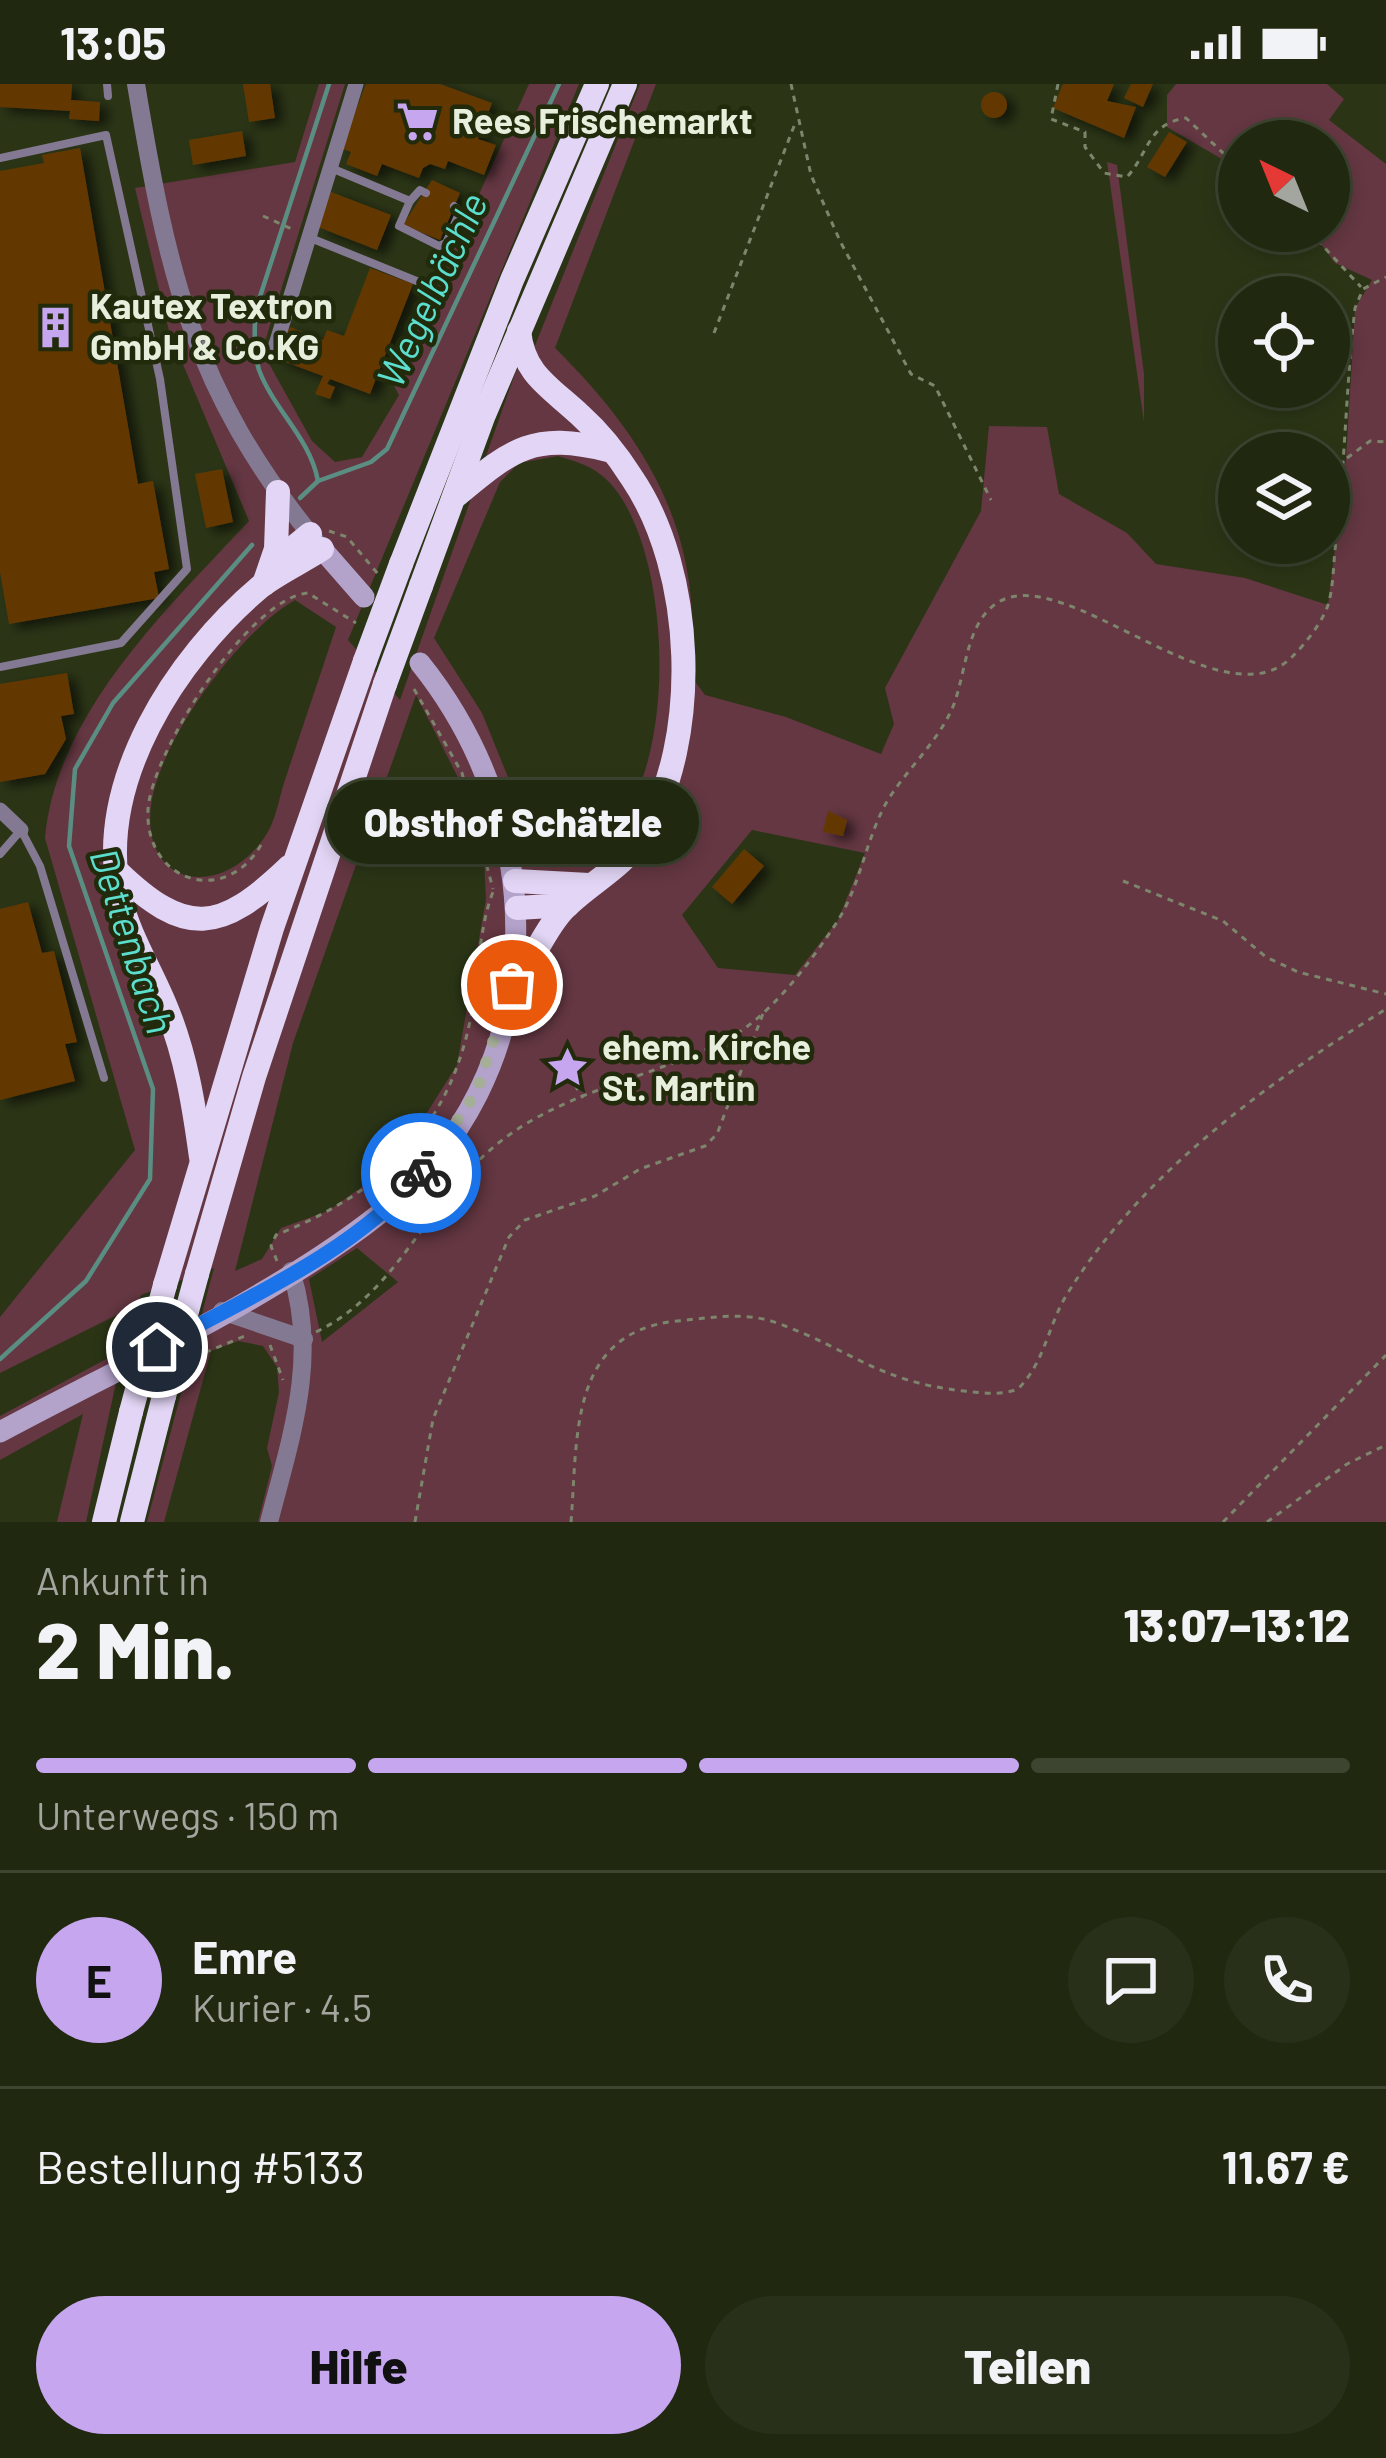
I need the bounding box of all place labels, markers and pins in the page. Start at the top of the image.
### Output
supermarket icon: Rees Frischemarkt [395,98,441,144]
place label: Rees Frischemarkt [452,98,753,141]
place label: Kautex Textron GmbH & Co.KG [90,283,333,367]
building icon: Kautex Textron GmbH & Co.KG [33,304,79,350]
callout: Obsthof Schätzle [326,781,698,865]
pin [461,934,563,1036]
place label: ehem. Kirche St. Martin [602,1024,811,1108]
place icon: ehem. Kirche St. Martin [545,1045,591,1091]
pin [106,1296,208,1398]

